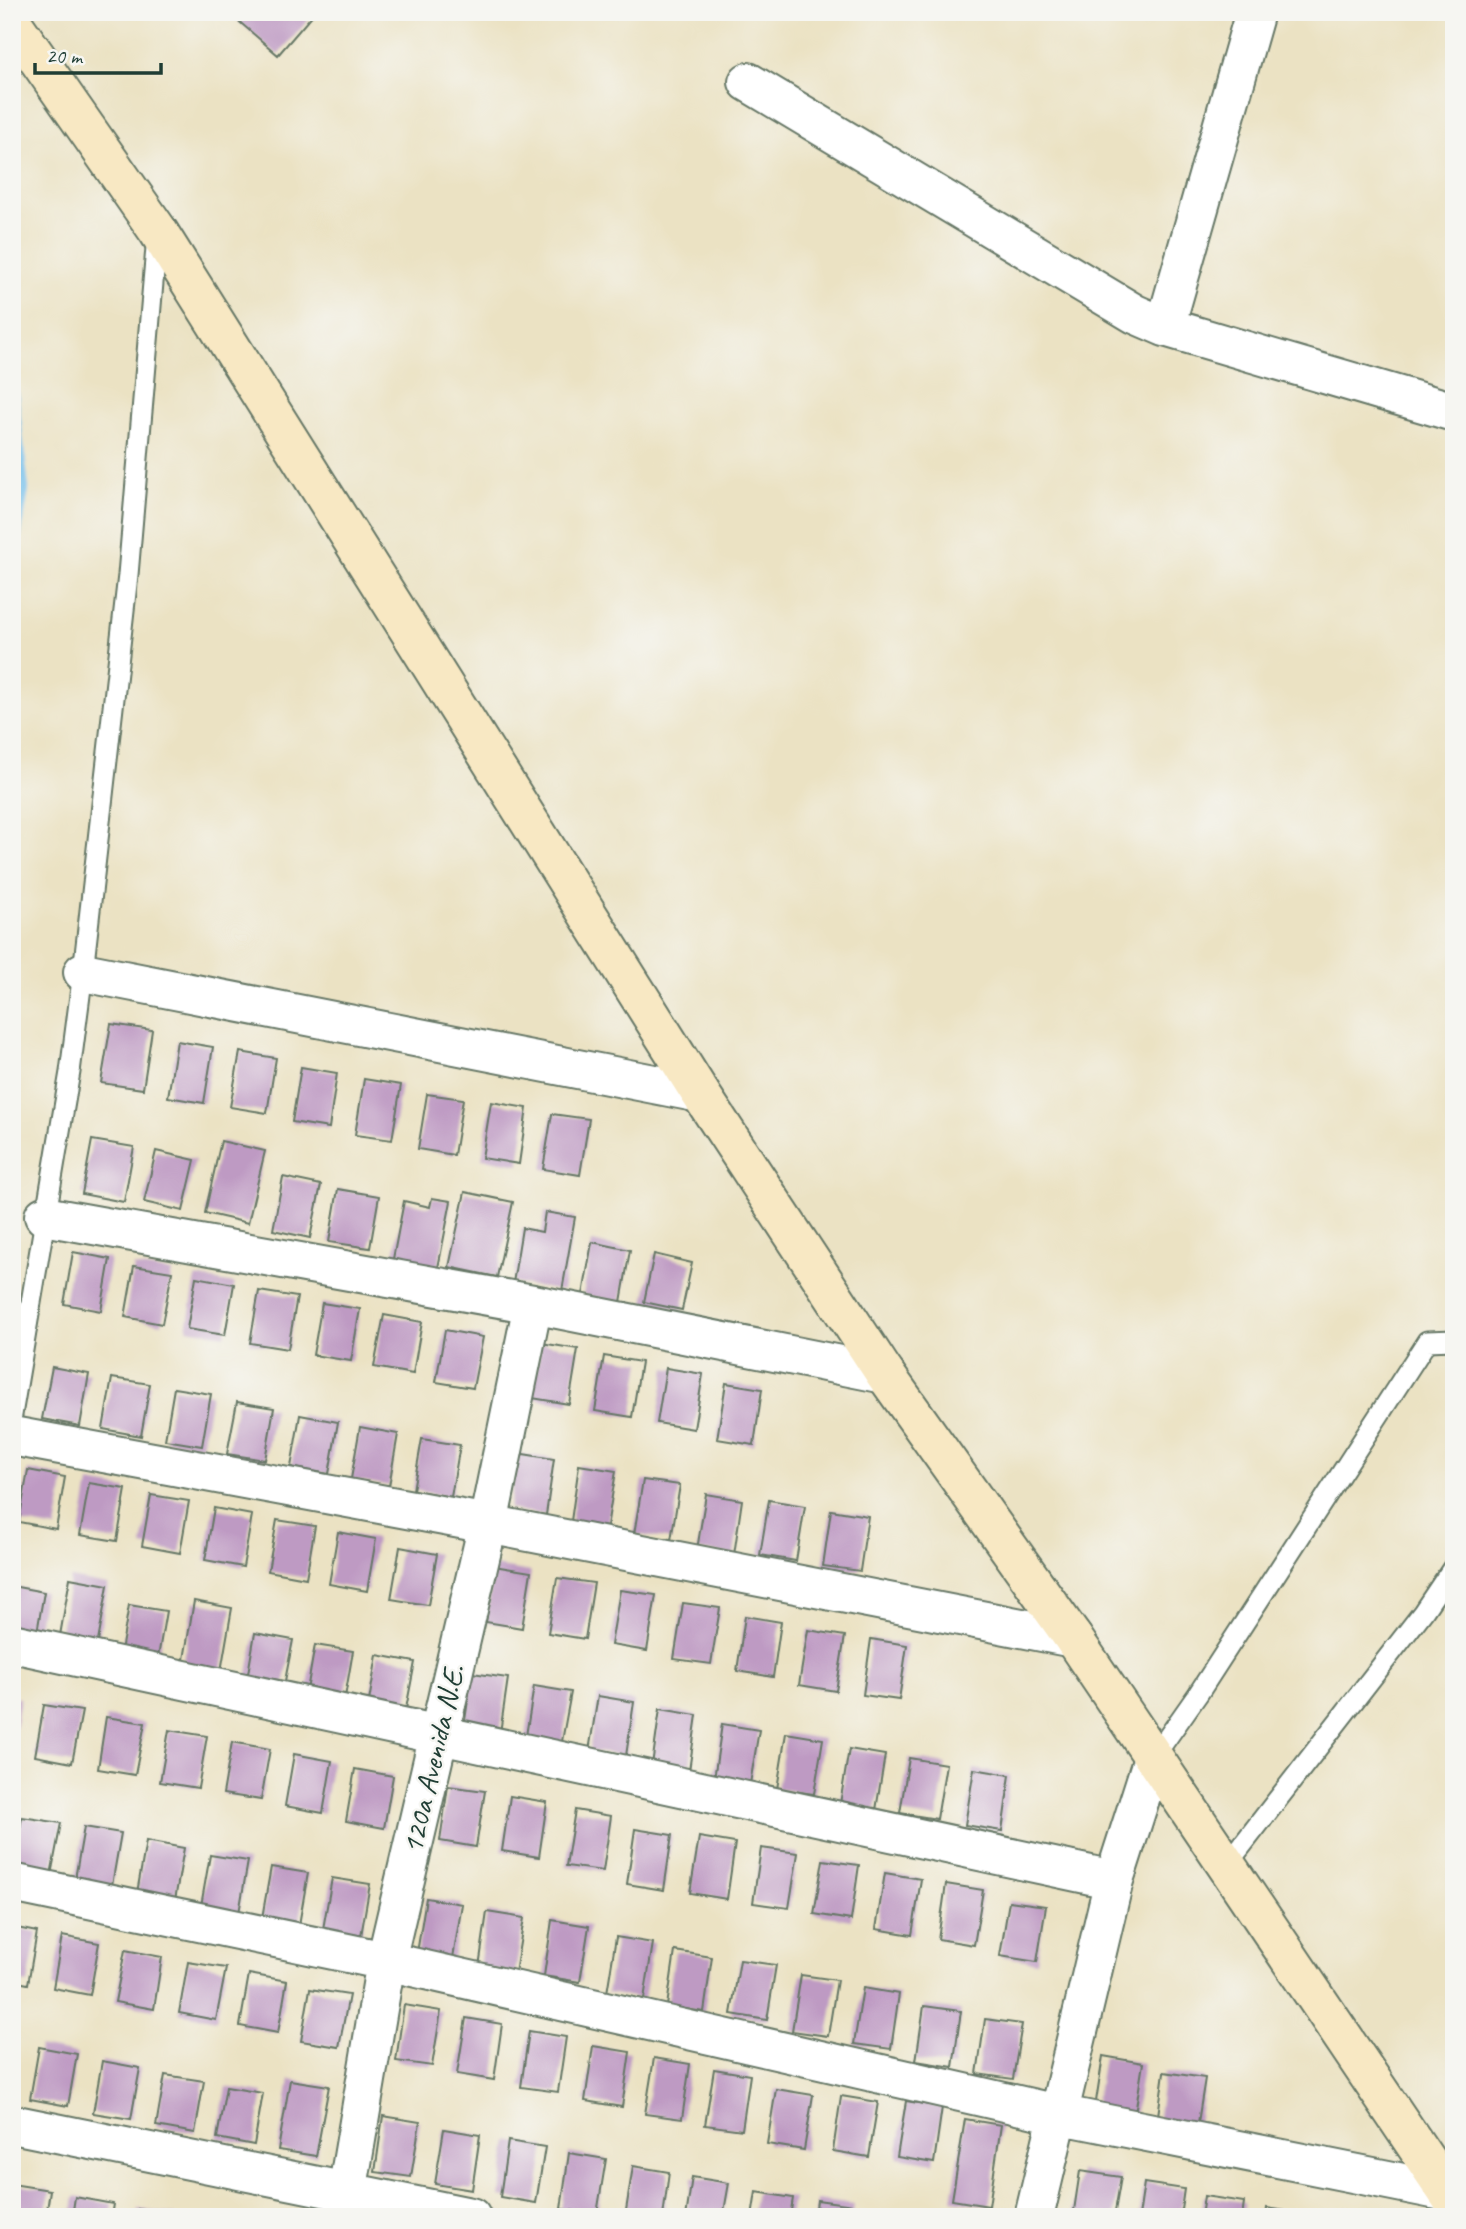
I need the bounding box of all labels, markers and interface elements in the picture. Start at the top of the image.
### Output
scale bar [35,32,161,76]
text: 20 m [46,43,84,69]
street label: 120a Avenida N.E. [393,1661,473,1857]

